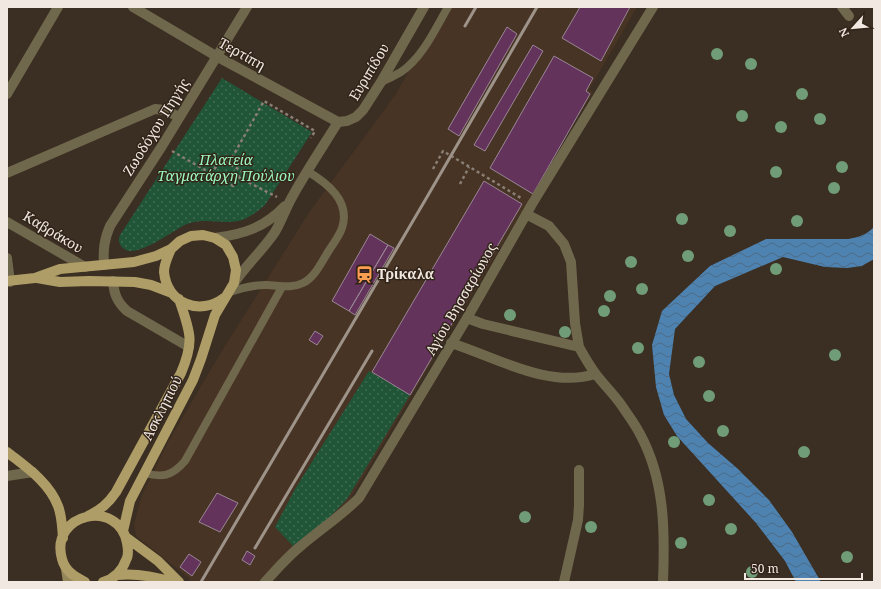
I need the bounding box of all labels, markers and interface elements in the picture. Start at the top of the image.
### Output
north arrow [833,8,873,48]
text: N [835,25,852,40]
street label: Τερτίπη [215,33,269,74]
street label: Ευριπίδου [344,40,393,104]
street label: Ζωοδόχου Πηγής [118,74,193,179]
park label: Πλατεία Ταγματάρχη Πούλιου [157,150,295,185]
street label: Καβράκου [20,206,87,257]
street label: Αγίου Βησσαρίωνος [421,239,501,359]
station icon: Τρίκαλα [354,264,374,284]
place label: Τρίκαλα [377,264,435,283]
street label: Ασκληπιού [137,372,186,443]
scale bar [745,555,862,581]
text: 50 m [751,560,779,577]

